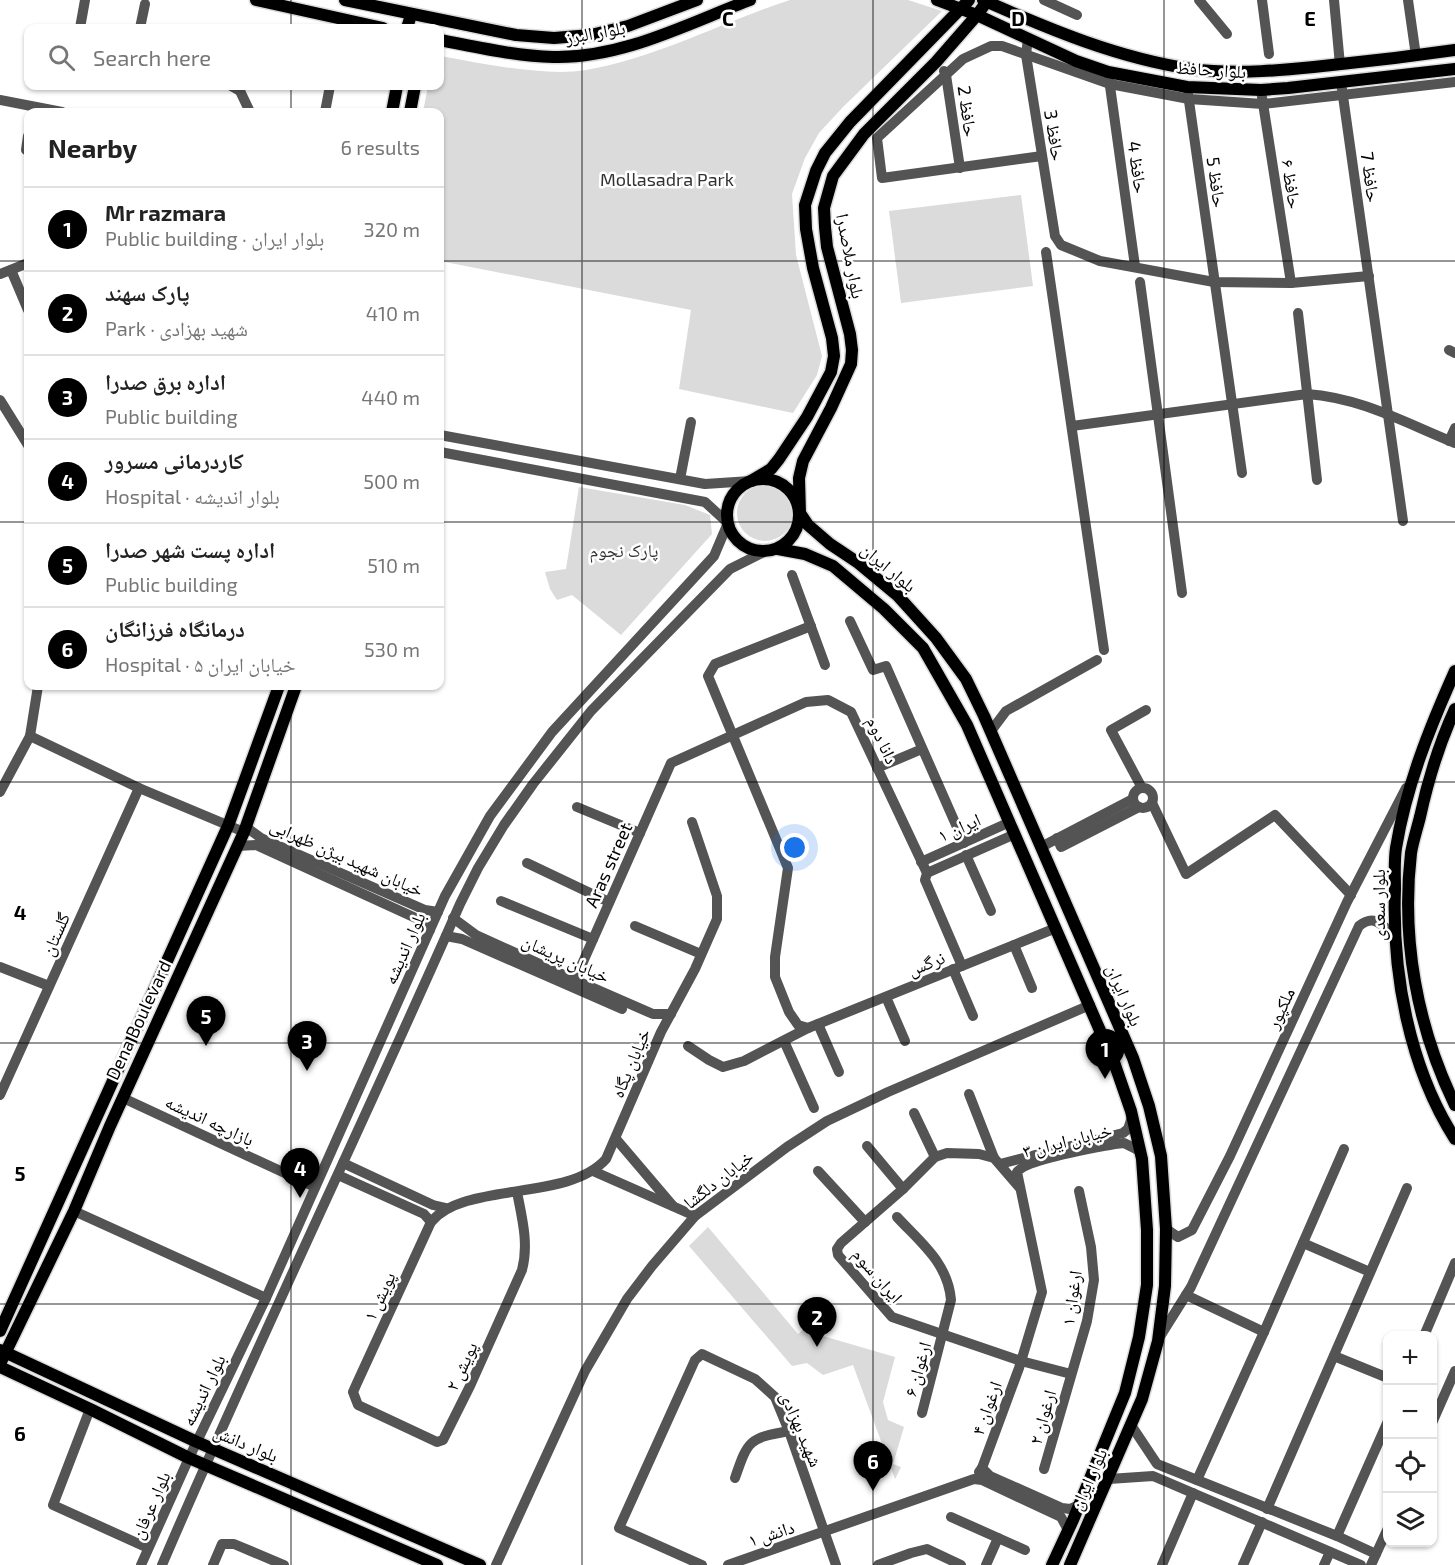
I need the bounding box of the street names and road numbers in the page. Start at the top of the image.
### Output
street label: بلوار البرز [562,16,627,49]
street label: بلوار حافظ [1175,56,1247,83]
street label: حافظ 2 [954,84,982,138]
street label: حافظ 3 [1040,108,1070,162]
street label: حافظ 4 [1123,139,1153,195]
street label: حافظ 7 [1357,150,1385,204]
street label: حافظ 5 [1203,155,1231,209]
street label: حافظ ۶ [1277,158,1307,210]
street label: بلوار ملاصدرا [831,212,870,301]
street label: بلوار ایران [856,537,921,597]
street label: دانا دوم [861,713,904,768]
street label: ایران ۱ [934,808,984,847]
street label: خیابان شهید بیژن ظهرابی [267,813,427,902]
street label: Aras street [580,819,637,911]
street label: بلوار سعدی [1367,869,1390,941]
street label: گلستان [36,908,75,960]
street label: بلوار اندیشه [378,908,430,988]
street label: خیابان پریشان [518,929,613,988]
street label: نرگس [904,946,948,981]
street label: Dena Boulevard [101,957,175,1083]
street label: بلوار ایران [1101,961,1148,1030]
street label: ملکپور [1261,984,1300,1033]
street label: خیابان پگاه [606,1025,655,1101]
street label: بازارچه اندیشه [162,1090,258,1151]
street label: خیابان ایران ۳ [1020,1118,1114,1163]
street label: خیابان دلگشا [679,1145,758,1214]
street label: ایران سوم [847,1243,908,1308]
street label: پویش ۱ [358,1268,401,1324]
street label: ارغوان ۱ [1056,1269,1087,1327]
street label: پویش ۲ [440,1338,483,1394]
street label: ارغوان ۶ [899,1339,936,1399]
street label: بلوار اندیشه [176,1351,230,1430]
street label: ارغوان ۴ [966,1378,1007,1438]
street label: ارغوان ۲ [1024,1387,1061,1447]
street label: شهید بهزادی [775,1388,828,1470]
street label: بلوار دانش [210,1420,282,1467]
street label: بلوار ایران [1065,1445,1112,1514]
street label: بلوار عرفان [125,1468,176,1543]
street label: دانش ۱ [745,1515,797,1552]

